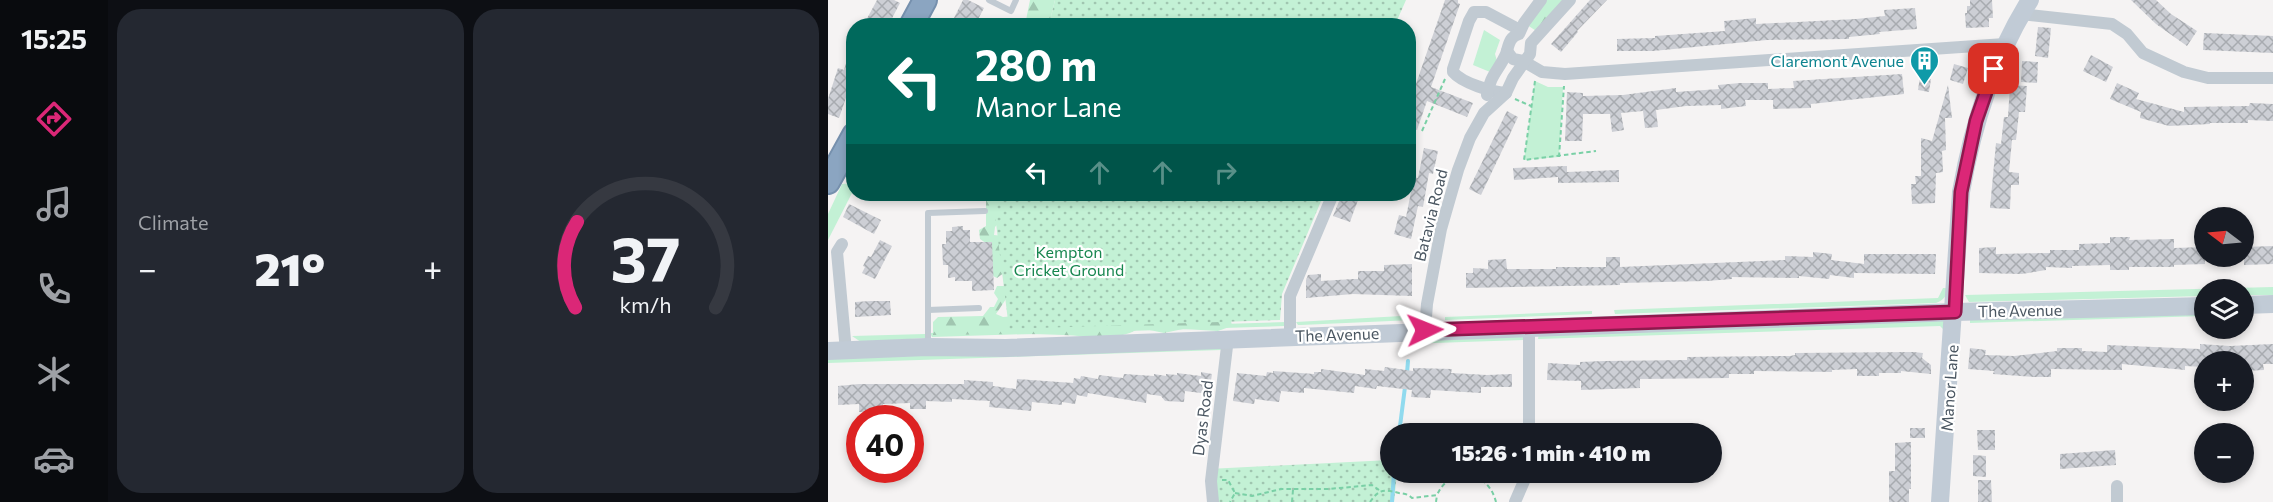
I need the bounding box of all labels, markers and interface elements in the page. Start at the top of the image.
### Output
text: 15:25 [21,22,87,55]
text: 280 m [975,38,1097,90]
icon: left [876,42,954,120]
pin [1968,43,2019,94]
building icon: Claremont Avenue [1909,44,1941,86]
place label: Claremont Avenue [1770,51,1904,70]
icon: arrive [1977,52,2010,85]
text: Manor Lane [975,90,1122,123]
icon: directions [33,98,75,140]
icon: left [1020,156,1053,189]
icon: ahead [1083,156,1116,189]
icon: ahead [1146,156,1179,189]
icon: right [1209,156,1242,189]
street label: Batavia Road [1409,167,1451,263]
icon: music [33,183,75,225]
north arrow [2194,207,2254,267]
map controls [2194,207,2254,483]
text: Climate [138,210,208,234]
text: 37 [611,219,681,295]
text: 21° [255,240,325,295]
park label: Kempton Cricket Ground [1014,242,1124,279]
text: − [138,247,157,288]
text: + [423,247,443,288]
icon: phone [33,268,75,310]
button: layers [2194,279,2254,339]
text: km/h [620,291,672,317]
position arrow [1393,298,1457,362]
street label: The Avenue [1978,300,2062,320]
street label: The Avenue [1295,323,1379,345]
street label: Manor Lane [1936,344,1962,432]
button: + [2194,351,2254,411]
icon: climate [33,353,75,395]
street label: Dyas Road [1188,379,1216,457]
speed limit sign: 40 [846,405,924,483]
button: − [2194,423,2254,483]
icon: car [33,438,75,480]
text: 15:26 · 1 min · 410 m [1452,439,1650,466]

